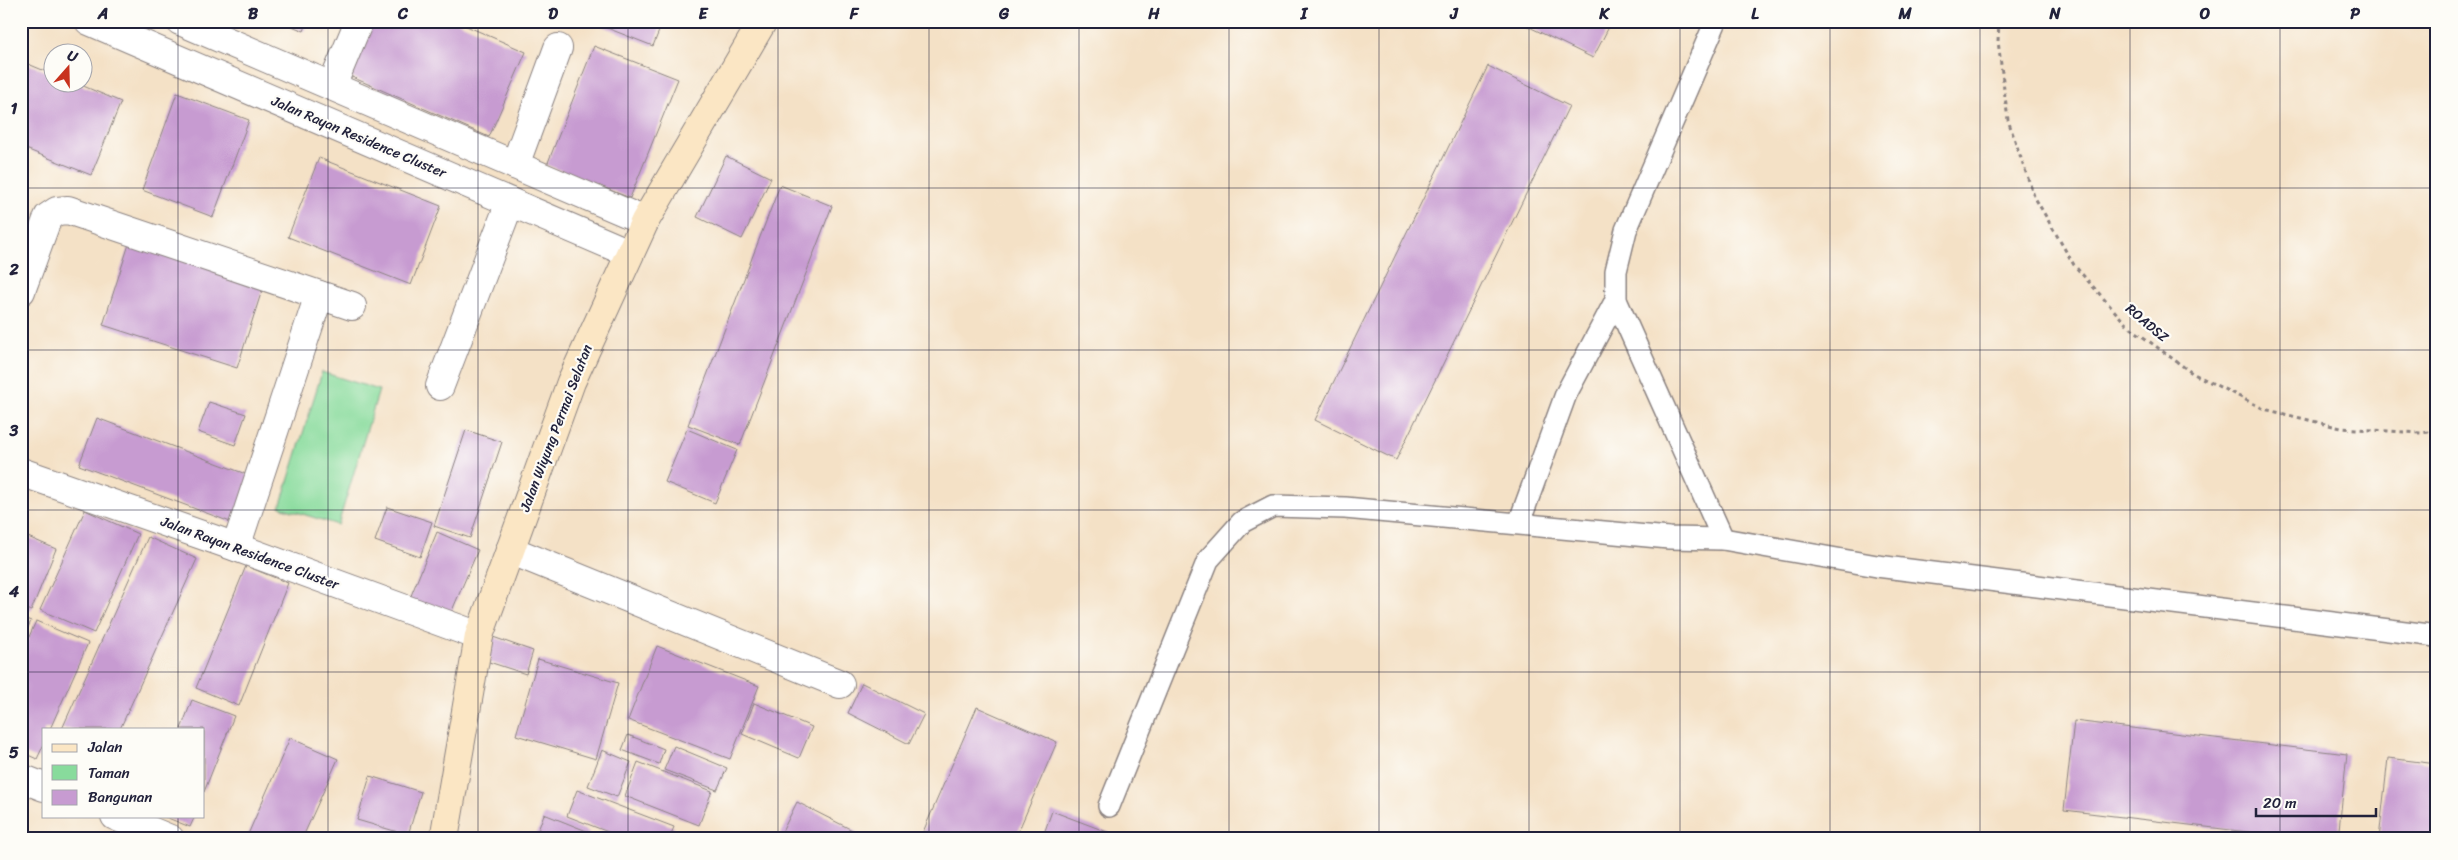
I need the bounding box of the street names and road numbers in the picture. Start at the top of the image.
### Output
street label: Jalan Rayan Residence Cluster [267,88,452,186]
street label: ROADSZ [2119,297,2175,349]
street label: Jalan Wiyung Permai Selatan [512,340,600,516]
street label: Jalan Rayan Residence Cluster [156,509,344,597]

